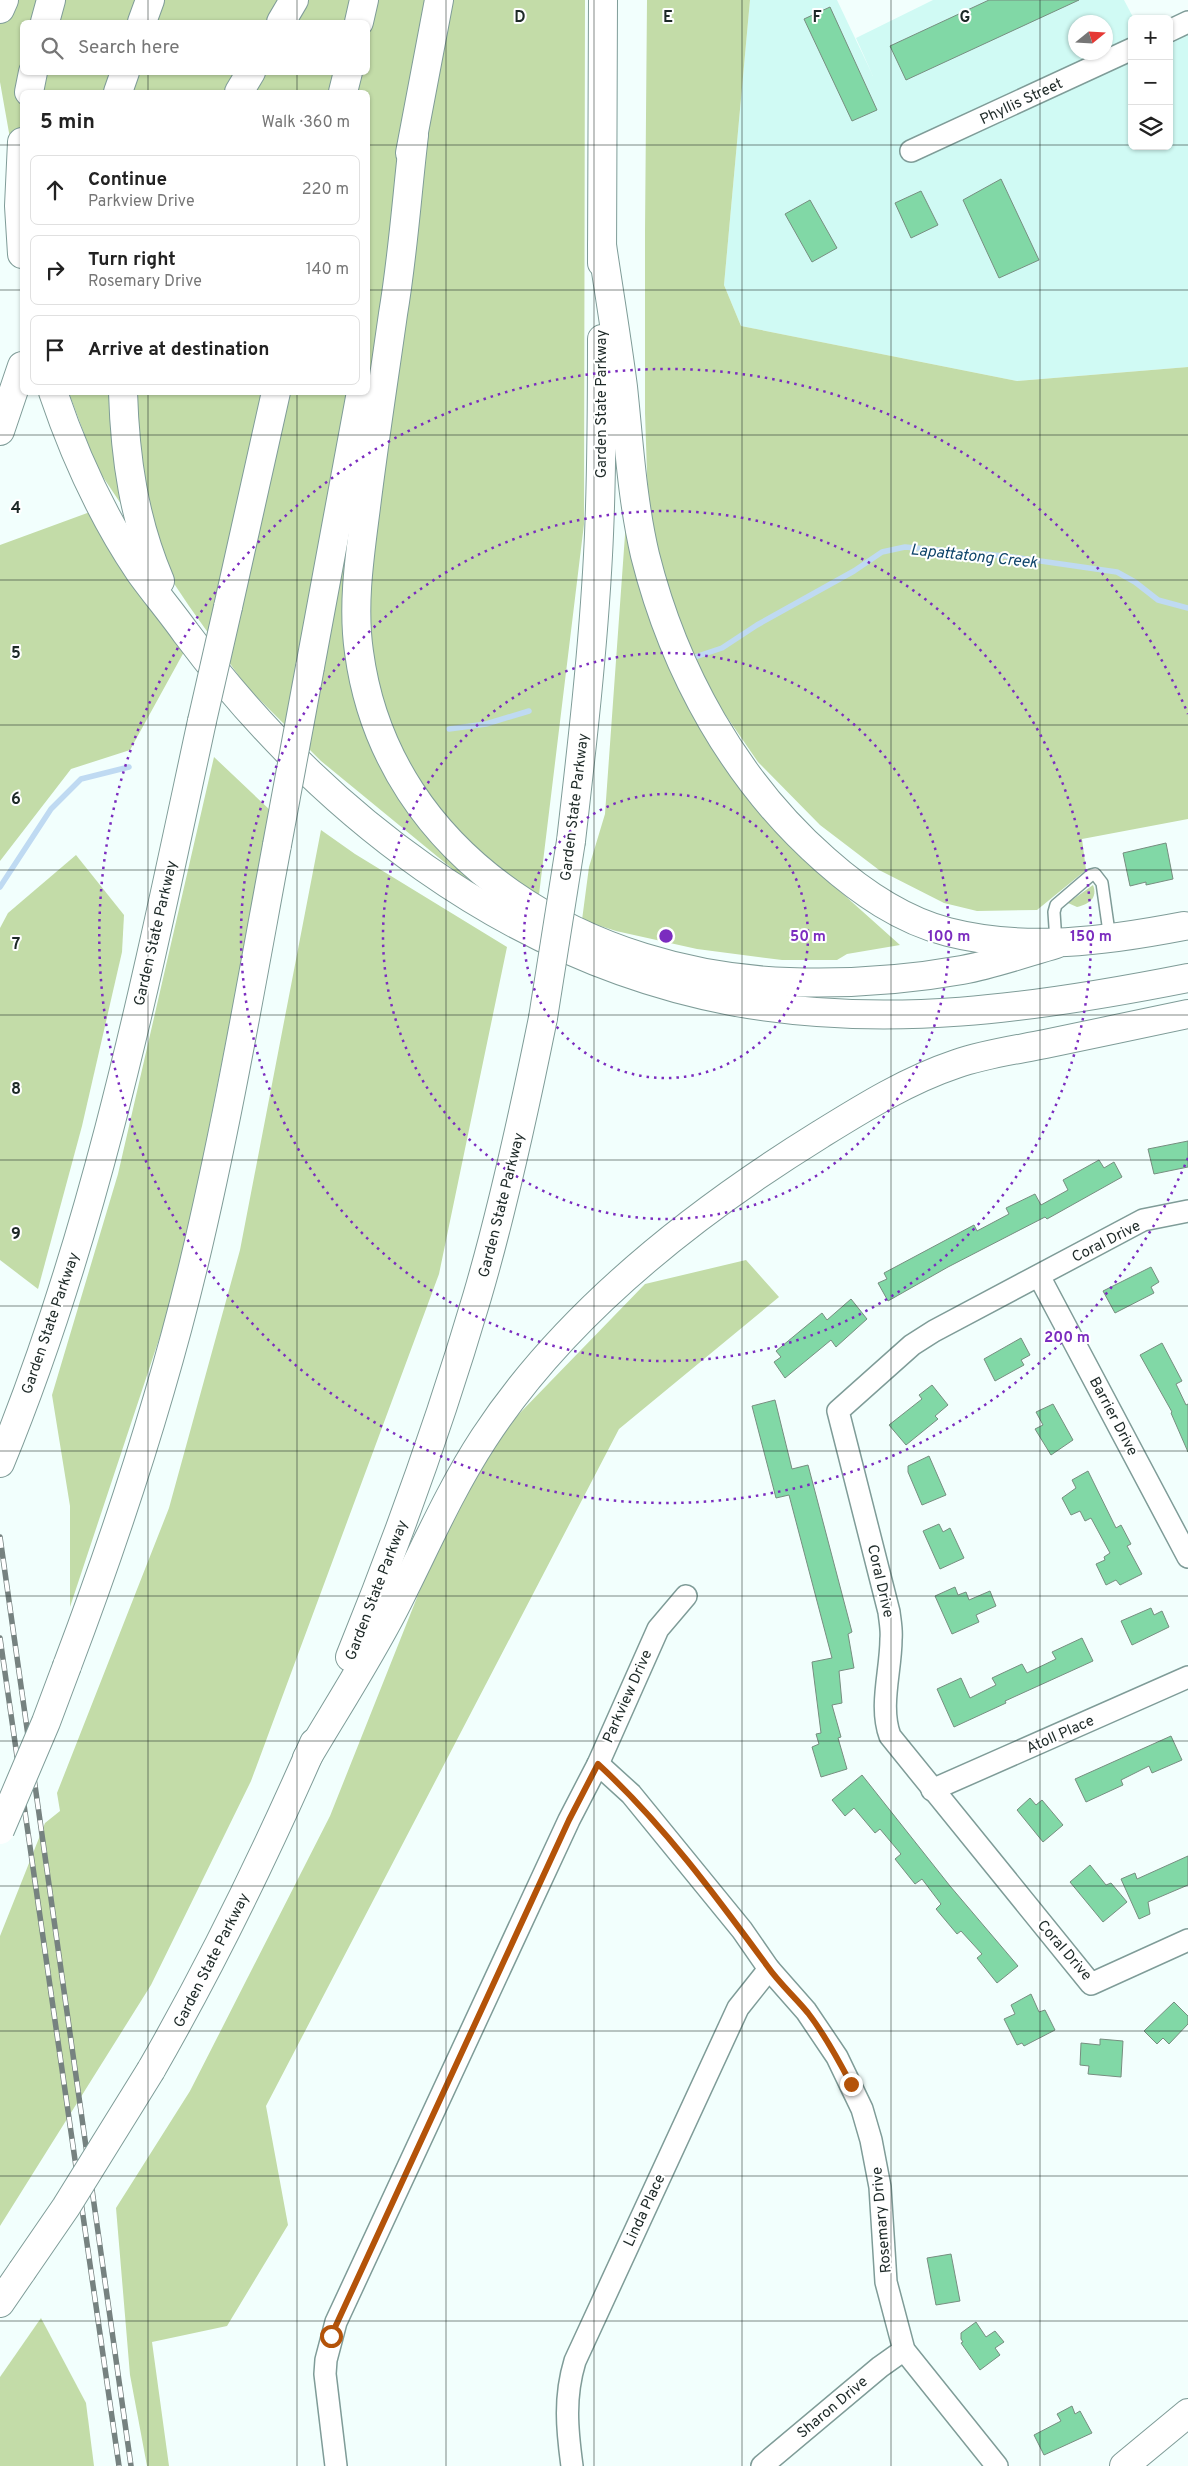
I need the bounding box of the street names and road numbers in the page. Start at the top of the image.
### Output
street label: Phyllis Street [977,75,1066,130]
street label: Garden State Parkway [593,330,612,478]
street label: Garden State Parkway [557,732,594,882]
street label: Garden State Parkway [130,859,182,1008]
street label: Garden State Parkway [475,1131,530,1280]
street label: Coral Drive [1069,1217,1144,1268]
street label: Garden State Parkway [18,1250,85,1397]
street label: Barrier Drive [1084,1374,1141,1459]
street label: Garden State Parkway [342,1518,413,1663]
street label: Coral Drive [862,1543,897,1620]
street label: Parkview Drive [599,1647,657,1746]
street label: Atoll Place [1024,1712,1098,1759]
street label: Garden State Parkway [170,1890,255,2031]
street label: Coral Drive [1032,1917,1095,1985]
street label: Rosemary Drive [868,2166,897,2274]
street label: Linda Place [620,2171,670,2250]
street label: Sharon Drive [794,2373,872,2443]

